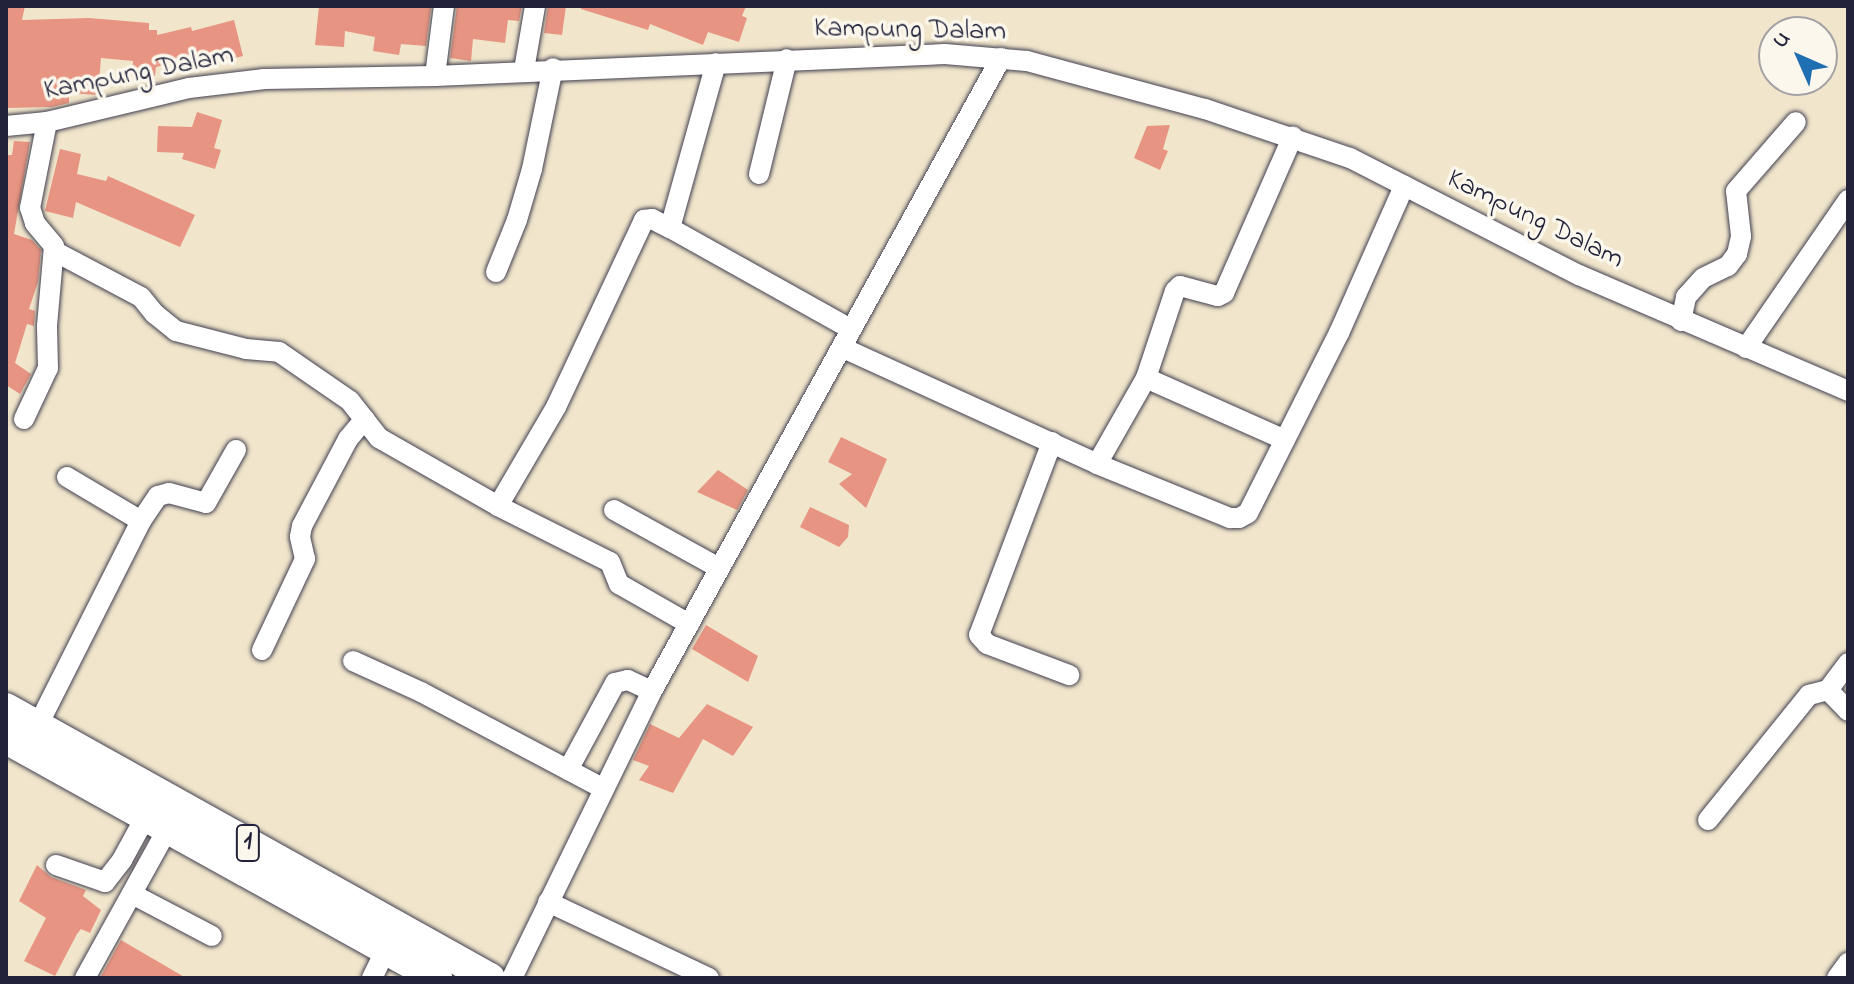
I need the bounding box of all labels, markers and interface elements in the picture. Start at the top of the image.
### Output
street label: Kampung Dalam [814,13,1006,49]
north arrow [1758,16,1838,96]
text: U [1766,24,1799,57]
street label: Kampung Dalam [41,39,237,109]
street label: Kampung Dalam [1441,163,1629,277]
road number: 1 [234,821,262,865]

